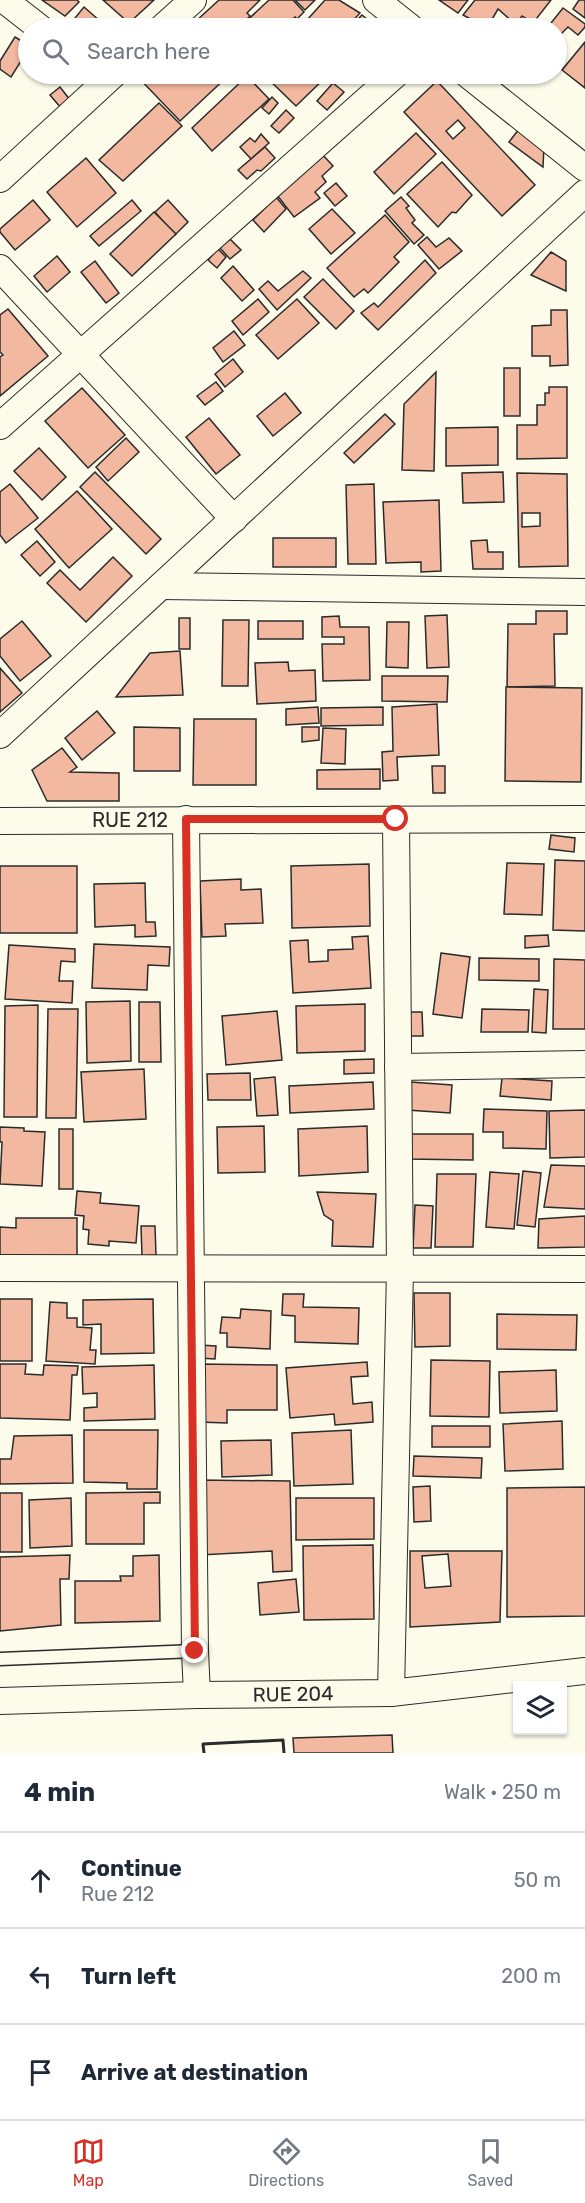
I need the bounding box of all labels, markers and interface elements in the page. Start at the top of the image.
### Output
search box [18,18,567,84]
icon: search [39,35,72,68]
text: Search here [87,38,210,65]
route start [382,805,408,831]
street label: RUE 212 [92,808,168,832]
route end [181,1637,207,1663]
street label: RUE 204 [252,1681,334,1707]
map controls [513,1681,567,1735]
button: layers [513,1681,567,1735]
text: 4 min [24,1777,95,1808]
text: Walk · 250 m [444,1780,561,1804]
text: Continue [81,1855,182,1882]
icon: ahead [24,1864,57,1897]
text: 50 m [514,1868,561,1892]
text: Rue 212 [81,1882,154,1906]
icon: left [24,1960,57,1993]
text: Turn left [81,1963,176,1990]
text: 200 m [501,1964,561,1988]
icon: arrive [24,2056,57,2089]
text: Arrive at destination [81,2059,308,2086]
tab: Map [72,2135,105,2190]
tab: Directions [248,2135,324,2190]
tab: Saved [468,2135,513,2190]

